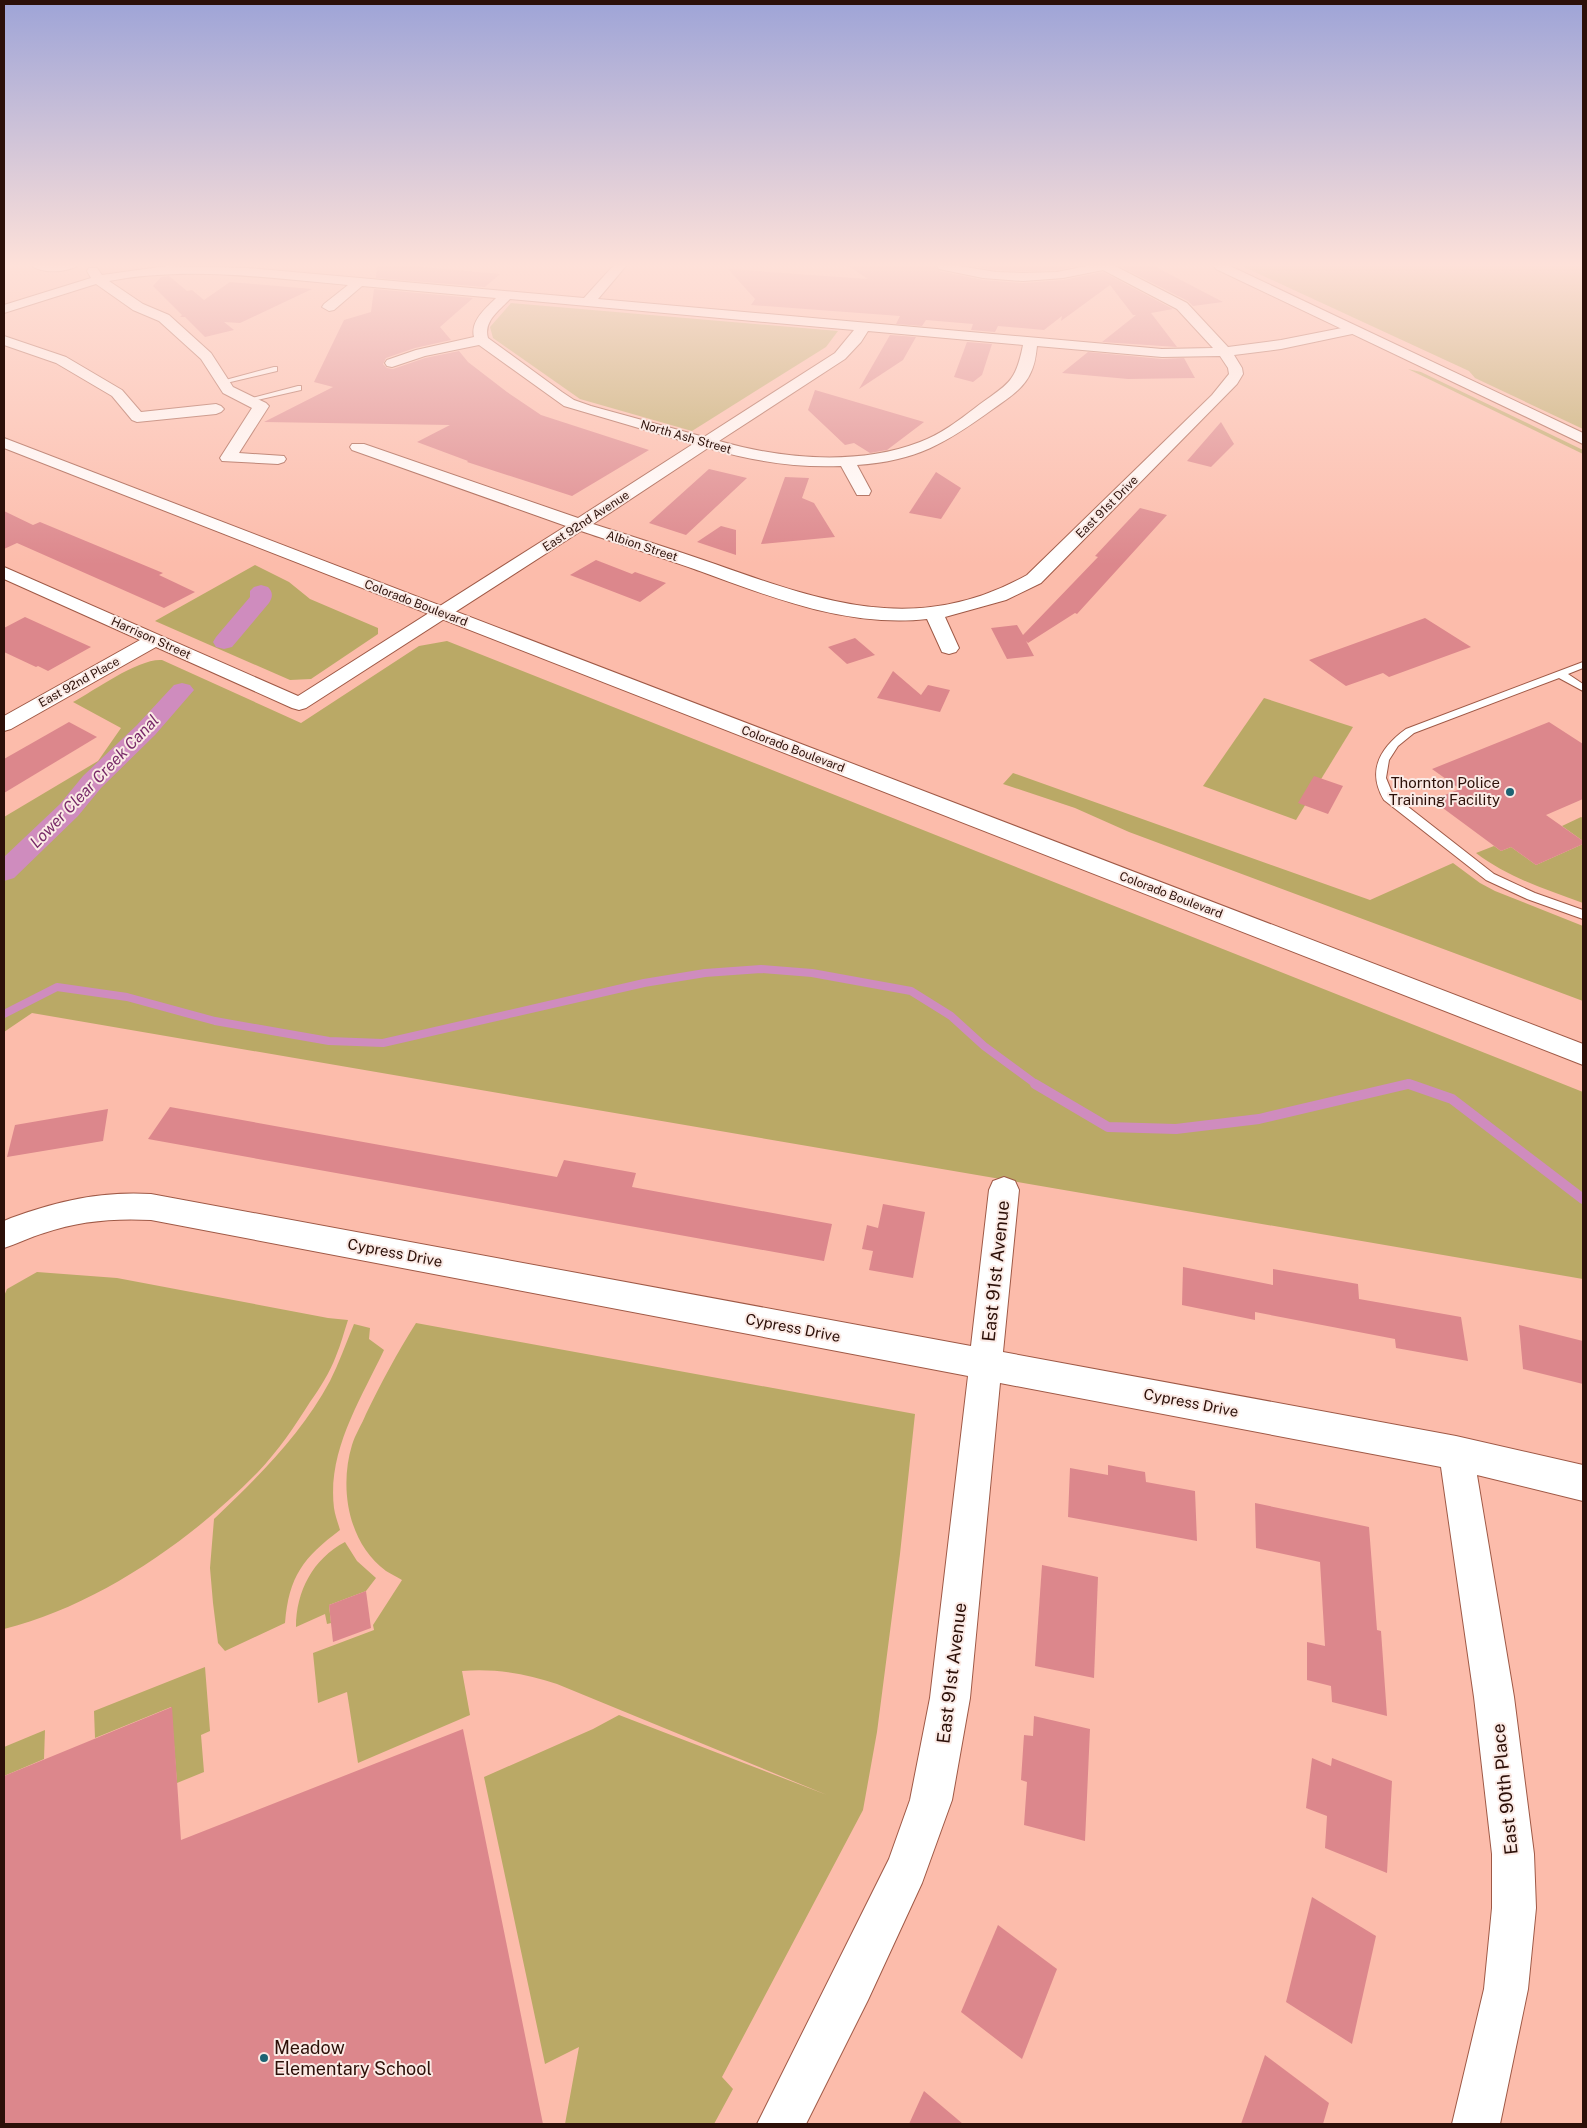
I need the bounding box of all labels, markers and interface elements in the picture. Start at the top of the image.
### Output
street label: North Ash Street [639,417,733,457]
street label: East 91st Drive [1073,473,1141,541]
street label: East 92nd Avenue [540,488,632,554]
street label: Albion Street [605,528,680,564]
street label: Colorado Boulevard [362,577,470,629]
street label: Harrison Street [109,614,193,662]
street label: East 92nd Place [36,654,122,710]
water label: Lower Clear Creek Canal [26,711,163,852]
street label: Colorado Boulevard [739,723,847,775]
place label: Thornton Police Training Facility [1389,774,1500,808]
marker: Thornton Police Training Facility [1504,786,1516,798]
street label: Colorado Boulevard [1117,869,1225,921]
street label: East 91st Avenue [978,1199,1013,1343]
street label: Cypress Drive [346,1235,444,1270]
street label: Cypress Drive [744,1310,842,1345]
street label: Cypress Drive [1142,1385,1240,1420]
street label: East 91st Avenue [932,1601,971,1745]
street label: East 90th Place [1487,1722,1522,1856]
place label: Meadow Elementary School [274,2037,432,2079]
marker: Meadow Elementary School [258,2052,270,2064]

